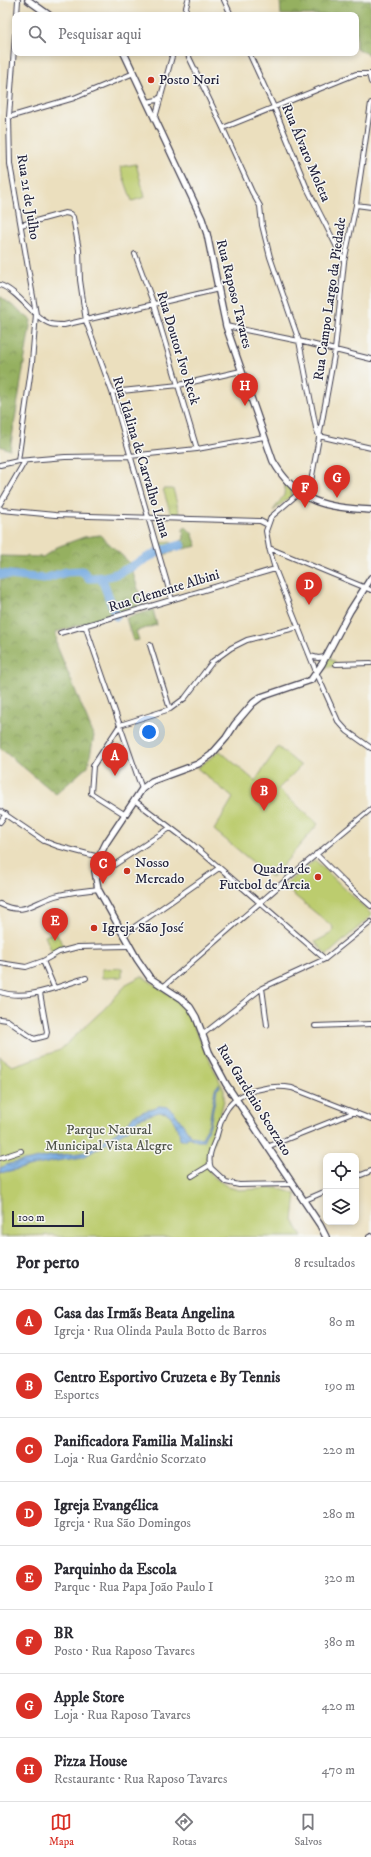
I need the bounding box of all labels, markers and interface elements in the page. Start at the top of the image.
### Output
search box [12,12,359,56]
icon: search [26,23,48,45]
text: Pesquisar aqui [58,25,141,44]
place label: Posto Nori [159,71,220,89]
marker: Posto Nori [146,75,156,85]
street label: Rua Álvaro Moleta [277,101,335,205]
street label: Rua 21 de Julho [12,153,44,241]
street label: Rua Campo Largo da Piedade [310,216,350,382]
street label: Rua Raposo Tavares [212,238,256,351]
street label: Rua Doutor Ivo Reck [152,289,204,407]
pin: H [232,373,258,406]
street label: Rua Idalina de Carvalho Lima [108,374,174,540]
pin: G [324,465,350,498]
pin: F [292,475,318,508]
street label: Rua Clemente Albini [106,565,222,616]
pin: D [296,572,322,605]
your location [139,722,159,742]
pin: A [102,743,128,776]
pin: B [251,778,277,811]
pin: C [90,851,116,884]
place label: Nosso Mercado [135,854,185,888]
place label: Quadra de Futebol de Areia [219,860,310,894]
marker: Nosso Mercado [122,866,132,876]
marker: Quadra de Futebol de Areia [313,872,323,882]
pin: E [42,908,68,941]
place label: Igreja São José [102,919,184,937]
marker: Igreja São José [89,923,99,933]
street label: Rua Gardênio Scorzato [212,1041,296,1159]
park label: Parque Natural Municipal Vista Alegre [45,1121,173,1155]
map controls [323,1153,359,1225]
button: locate [323,1153,359,1189]
button: layers [323,1189,359,1225]
scale bar [12,1209,84,1228]
text: 100 m [18,1211,44,1225]
text: Por perto [16,1252,79,1274]
text: 8 resultados [294,1255,355,1271]
text: Casa das Irmãs Beata Angelina [54,1304,235,1323]
text: A [25,1314,33,1330]
text: 80 m [329,1314,355,1330]
text: Igreja · Rua Olinda Paula Botto de Barros [54,1323,267,1339]
text: Centro Esportivo Cruzeta e By Tennis [54,1368,280,1387]
text: B [25,1378,33,1394]
text: 190 m [324,1378,355,1394]
text: Esportes [54,1387,99,1403]
text: Panificadora Familia Malinski [54,1432,233,1451]
text: C [25,1442,33,1458]
text: 220 m [323,1442,355,1458]
text: Loja · Rua Gardênio Scorzato [54,1451,206,1467]
text: Igreja Evangélica [54,1496,158,1515]
text: D [24,1506,34,1522]
text: 280 m [323,1506,355,1522]
text: Igreja · Rua São Domingos [54,1515,191,1531]
text: Parquinho da Escola [54,1560,177,1579]
text: E [24,1570,34,1586]
text: 320 m [324,1570,355,1586]
text: Parque · Rua Papa João Paulo I [54,1579,213,1595]
text: BR [54,1624,73,1643]
text: F [25,1634,33,1650]
text: 380 m [324,1634,355,1650]
text: Posto · Rua Raposo Tavares [54,1643,195,1659]
text: Apple Store [54,1688,124,1707]
text: G [24,1698,34,1714]
text: 420 m [322,1698,355,1714]
text: Loja · Rua Raposo Tavares [54,1707,191,1723]
text: Pizza House [54,1752,127,1771]
text: H [24,1762,34,1778]
text: 470 m [322,1762,355,1778]
text: Restaurante · Rua Raposo Tavares [54,1771,227,1787]
tab: Mapa [49,1811,74,1849]
tab: Rotas [172,1811,196,1849]
tab: Salvos [295,1811,322,1849]

